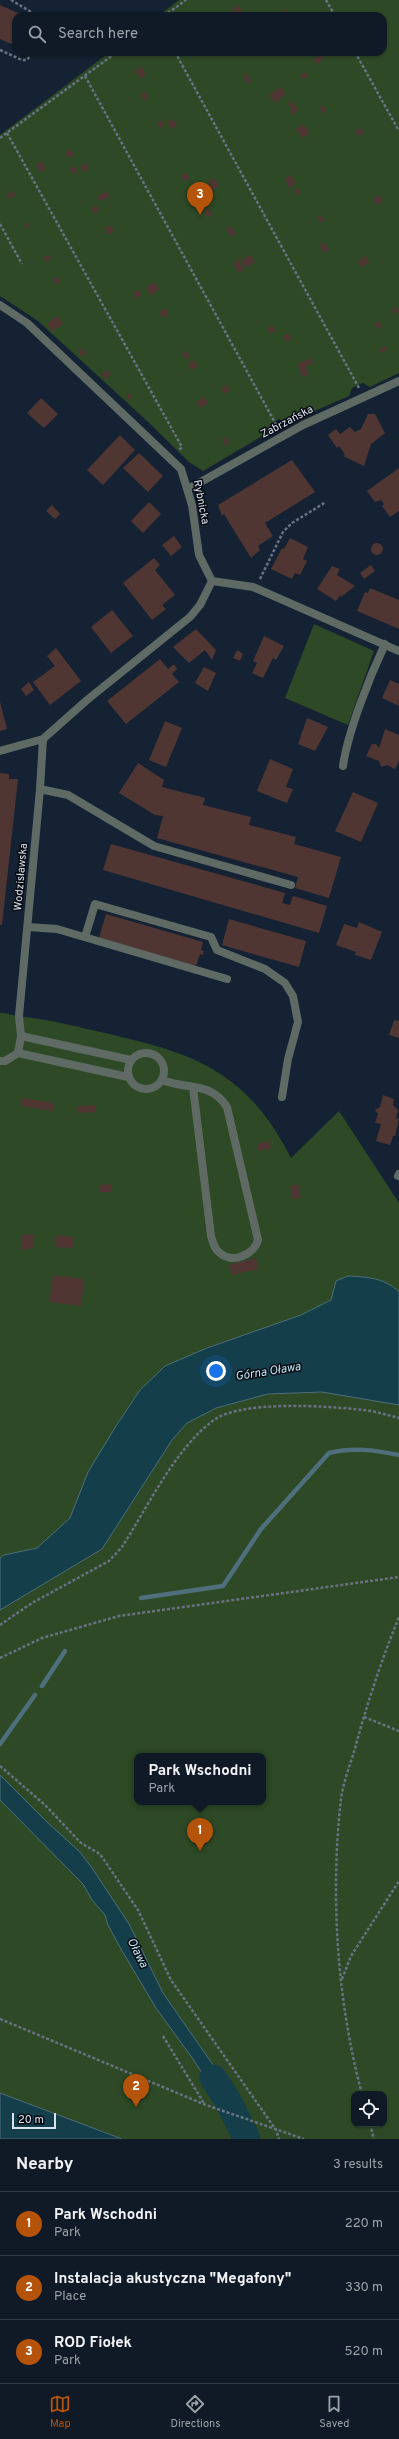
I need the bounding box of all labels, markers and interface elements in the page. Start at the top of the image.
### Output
search box [12,12,387,56]
icon: search [26,23,48,45]
text: Search here [58,25,138,44]
pin: 3 [187,182,213,215]
street label: Zabrzańska [258,402,316,442]
street label: Rybnicka [190,479,212,526]
street label: Wodzisławska [11,842,31,911]
water label: Górna Oława [234,1359,303,1385]
your location [206,1361,226,1381]
popup [134,1753,266,1805]
text: Park Wschodni [148,1762,252,1781]
text: Park [148,1781,175,1797]
pin: 1 [187,1818,213,1851]
water label: Oława [123,1935,152,1971]
pin: 2 [123,2074,149,2107]
map controls [351,2091,387,2127]
button: locate [351,2091,387,2127]
scale bar [12,2111,56,2130]
text: 20 m [18,2113,44,2127]
text: Nearby [16,2154,73,2176]
text: 3 results [333,2157,383,2173]
text: Park Wschodni [54,2206,157,2225]
text: 1 [26,2216,32,2232]
text: 220 m [345,2216,383,2232]
text: Park [54,2225,81,2241]
text: Instalacja akustyczna "Megafony" [54,2270,291,2289]
text: 2 [25,2280,33,2296]
text: 330 m [345,2280,383,2296]
text: Place [54,2289,86,2305]
text: ROD Fiołek [54,2334,132,2353]
text: 3 [25,2344,33,2360]
text: 520 m [345,2344,383,2360]
text: Park [54,2353,81,2369]
tab: Map [49,2393,71,2431]
tab: Directions [170,2393,220,2431]
tab: Saved [319,2393,350,2431]

